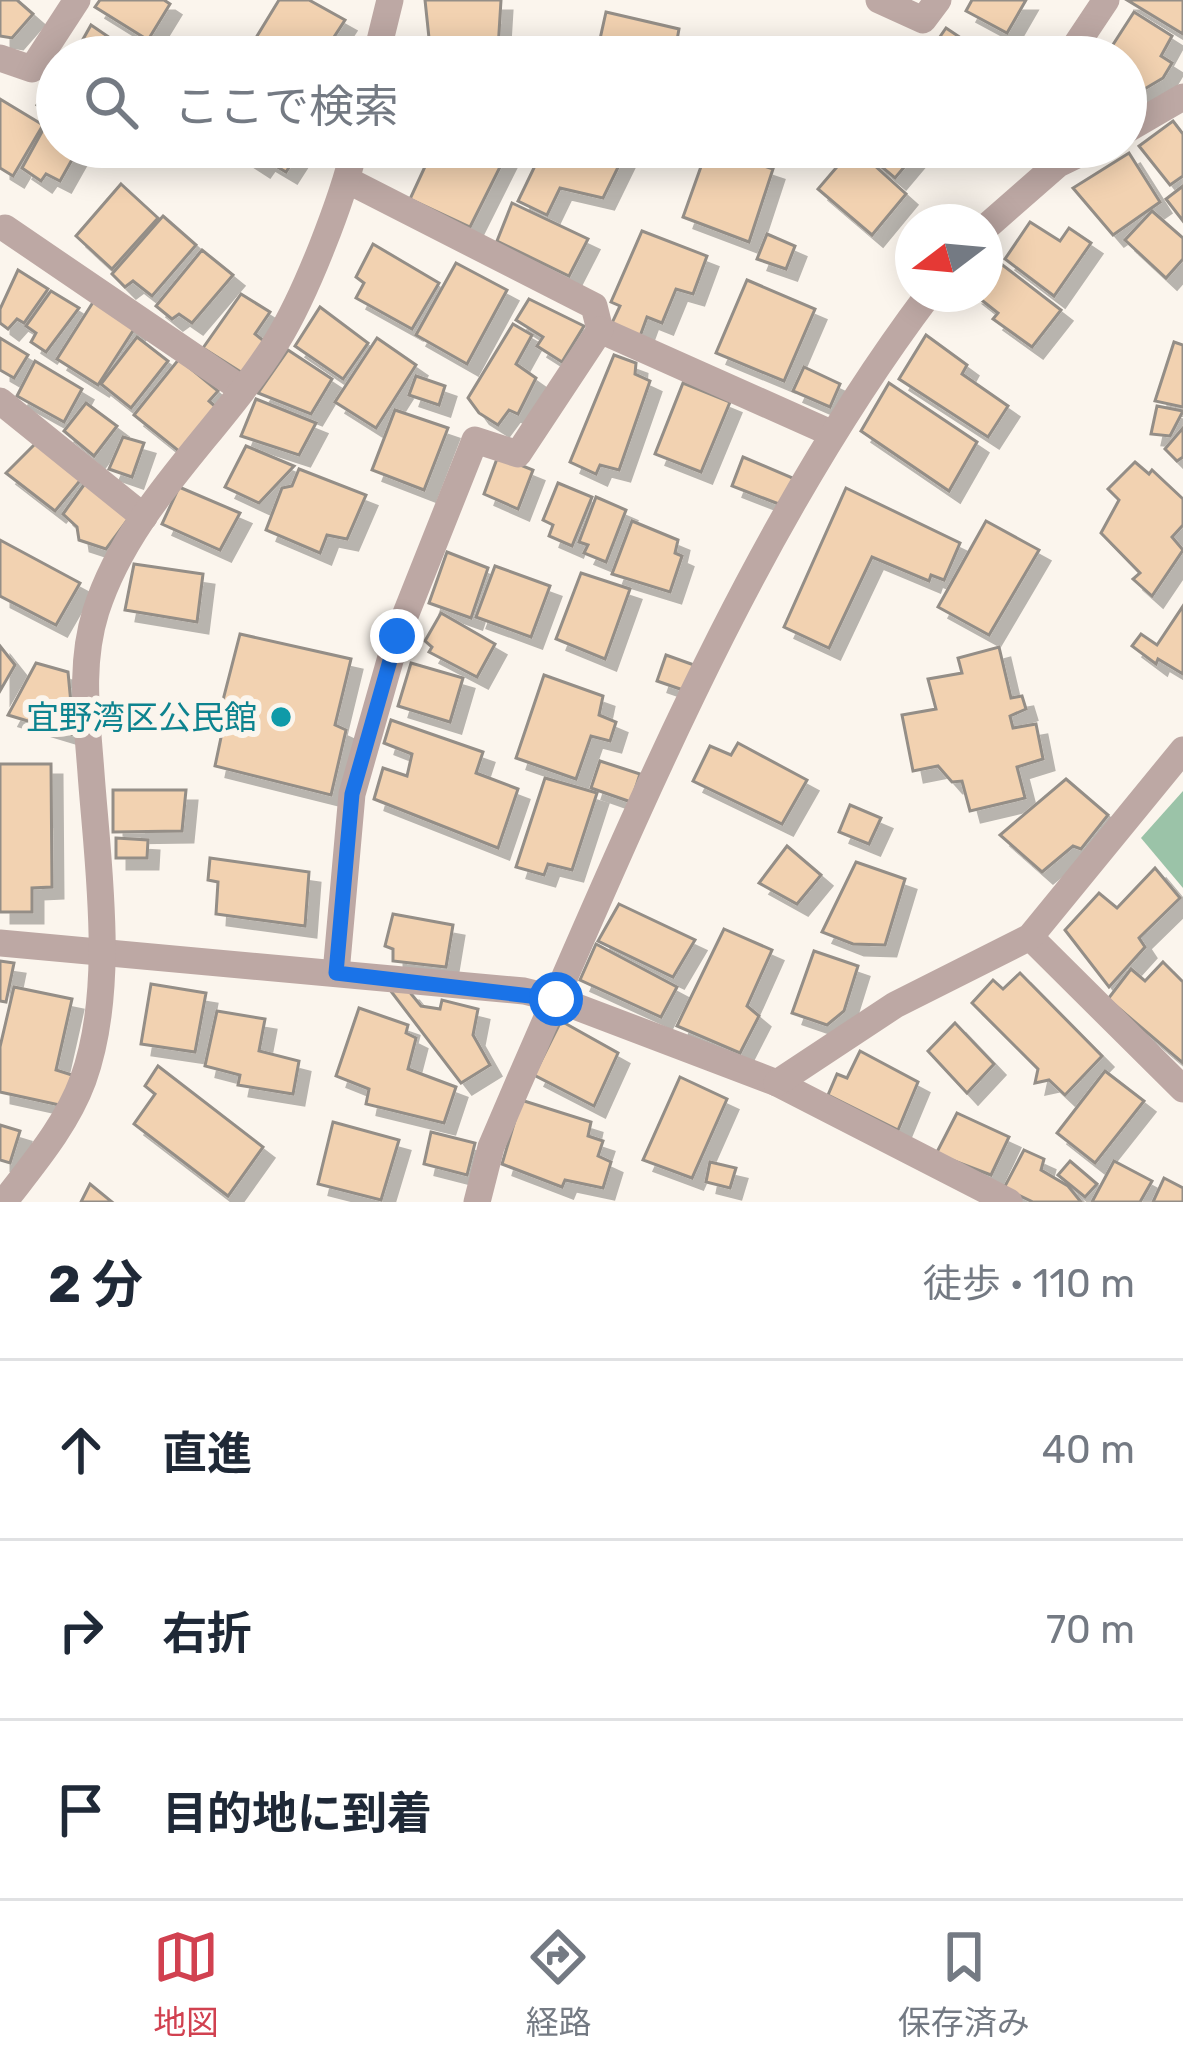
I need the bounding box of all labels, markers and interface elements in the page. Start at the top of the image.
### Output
search box [36,36,1147,168]
icon: search [78,69,144,135]
text: ここで検索 [174,80,399,133]
north arrow [895,204,1003,312]
route end [370,609,424,663]
place label: 宜野湾区公民館 [26,698,257,737]
marker: 宜野湾区公民館 [268,704,294,730]
route start [529,972,583,1026]
text: 2 分 [48,1254,143,1315]
text: 徒歩 · 110 m [923,1261,1135,1307]
icon: ahead [48,1417,114,1483]
text: 直進 [162,1427,252,1480]
text: 40 m [1042,1427,1135,1473]
icon: right [48,1597,114,1663]
text: 右折 [162,1607,252,1660]
text: 70 m [1046,1607,1135,1653]
icon: arrive [48,1777,114,1843]
text: 目的地に到着 [162,1787,432,1840]
tab: 地図 [153,1924,219,2044]
tab: 経路 [525,1924,591,2044]
tab: 保存済み [898,1924,1030,2044]

